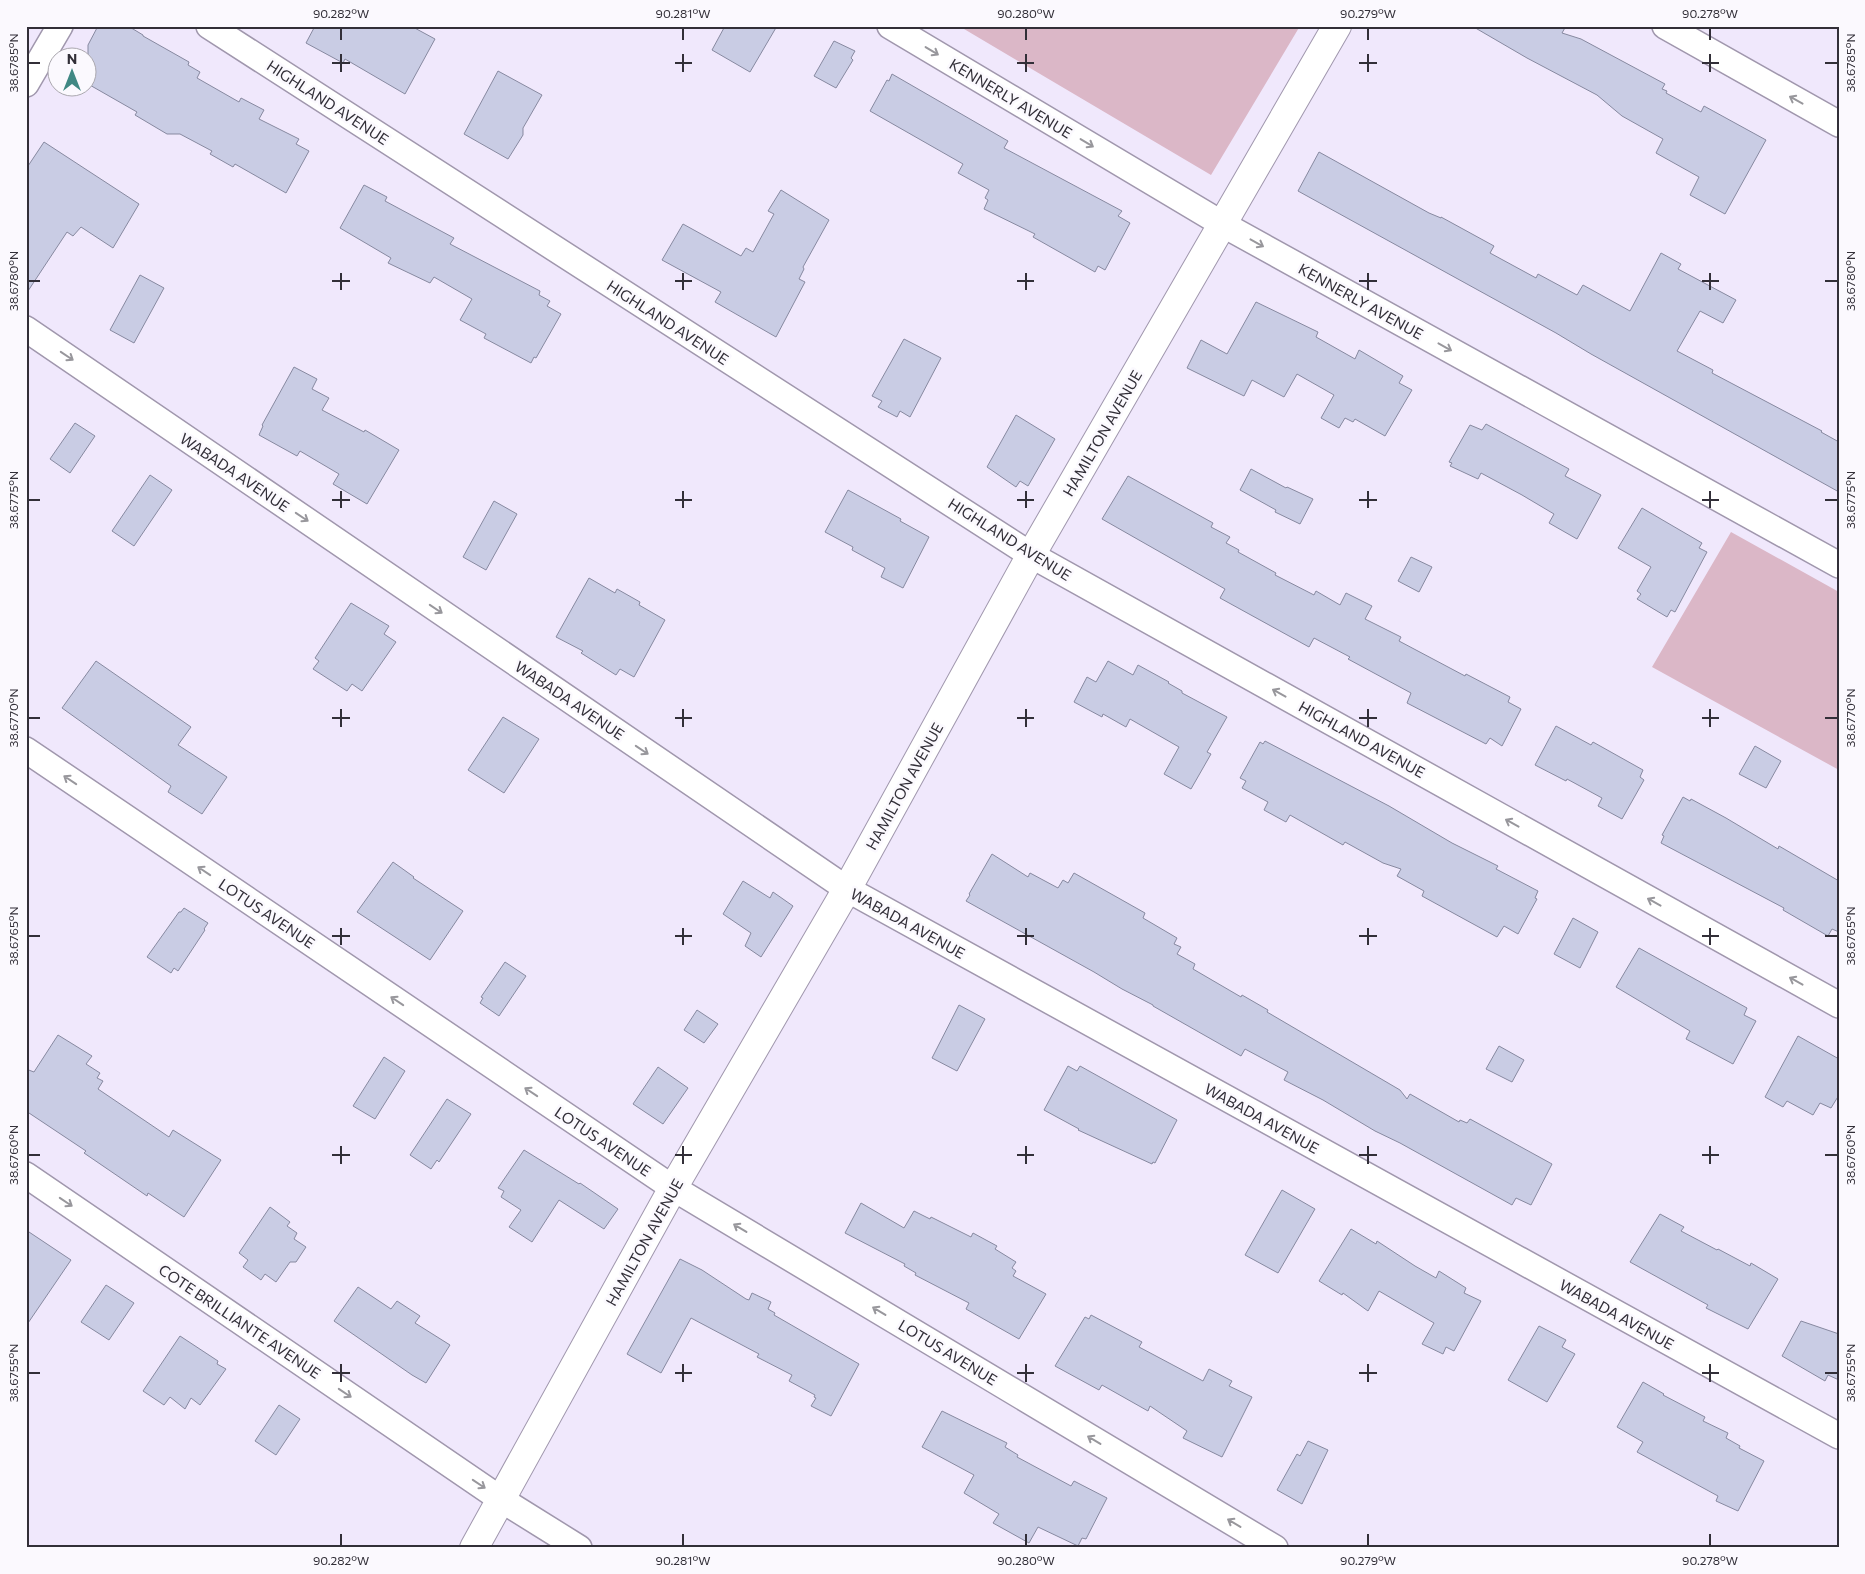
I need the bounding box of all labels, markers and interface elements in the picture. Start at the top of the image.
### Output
text: 90.282°W [313,6,369,20]
text: 90.281°W [656,6,710,20]
text: 90.280°W [997,6,1055,20]
text: 90.279°W [1340,6,1396,20]
text: 90.278°W [1682,6,1738,20]
text: 38.6785°N [6,34,20,92]
text: 38.6785°N [1843,34,1857,92]
one-way arrow [925,47,939,57]
north arrow [48,48,98,98]
text: N [67,50,77,67]
street label: KENNERLY AVENUE [946,54,1076,142]
street label: HIGHLAND AVENUE [264,56,392,148]
one-way arrow [1789,95,1804,105]
one-way arrow [1079,139,1093,149]
one-way arrow [1249,239,1264,249]
text: 38.6780°N [6,251,20,311]
text: 38.6780°N [1843,251,1857,311]
street label: KENNERLY AVENUE [1296,259,1427,343]
street label: HIGHLAND AVENUE [604,276,732,368]
one-way arrow [1437,343,1452,353]
one-way arrow [59,351,73,361]
street label: HAMILTON AVENUE [1059,367,1145,499]
street label: WABADA AVENUE [177,429,293,515]
text: 38.6775°N [6,471,20,529]
text: 38.6775°N [1843,471,1857,529]
street label: HIGHLAND AVENUE [945,494,1075,584]
one-way arrow [295,512,309,522]
one-way arrow [429,604,443,614]
street label: WABADA AVENUE [512,657,628,743]
one-way arrow [1272,687,1286,697]
text: 38.6770°N [6,689,20,747]
text: 38.6770°N [1843,689,1857,747]
street label: HIGHLAND AVENUE [1296,697,1428,781]
street label: HAMILTON AVENUE [862,719,946,853]
one-way arrow [635,745,649,755]
one-way arrow [63,774,77,785]
one-way arrow [1505,818,1520,828]
one-way arrow [198,866,212,876]
street label: LOTUS AVENUE [216,874,319,952]
street label: WABADA AVENUE [848,884,968,962]
one-way arrow [1647,897,1662,907]
text: 38.6765°N [6,907,20,965]
text: 38.6765°N [1843,907,1857,965]
one-way arrow [1790,976,1804,986]
one-way arrow [390,996,404,1006]
street label: WABADA AVENUE [1202,1079,1322,1157]
one-way arrow [525,1087,539,1097]
street label: LOTUS AVENUE [552,1102,655,1180]
text: 38.6760°N [6,1125,20,1185]
text: 38.6760°N [1843,1125,1857,1185]
street label: HAMILTON AVENUE [602,1175,686,1309]
one-way arrow [59,1197,73,1207]
one-way arrow [733,1223,747,1233]
street label: COTE BRILLIANTE AVENUE [156,1260,324,1382]
street label: WABADA AVENUE [1557,1275,1677,1353]
one-way arrow [873,1306,887,1316]
street label: LOTUS AVENUE [895,1315,1001,1389]
text: 38.6755°N [6,1344,20,1402]
text: 38.6755°N [1843,1344,1857,1402]
one-way arrow [338,1388,352,1398]
one-way arrow [1087,1434,1101,1444]
one-way arrow [472,1479,486,1490]
one-way arrow [1227,1517,1241,1527]
text: 90.282°W [313,1553,369,1567]
text: 90.281°W [656,1553,710,1567]
text: 90.280°W [997,1553,1055,1567]
text: 90.279°W [1340,1553,1396,1567]
text: 90.278°W [1682,1553,1738,1567]

